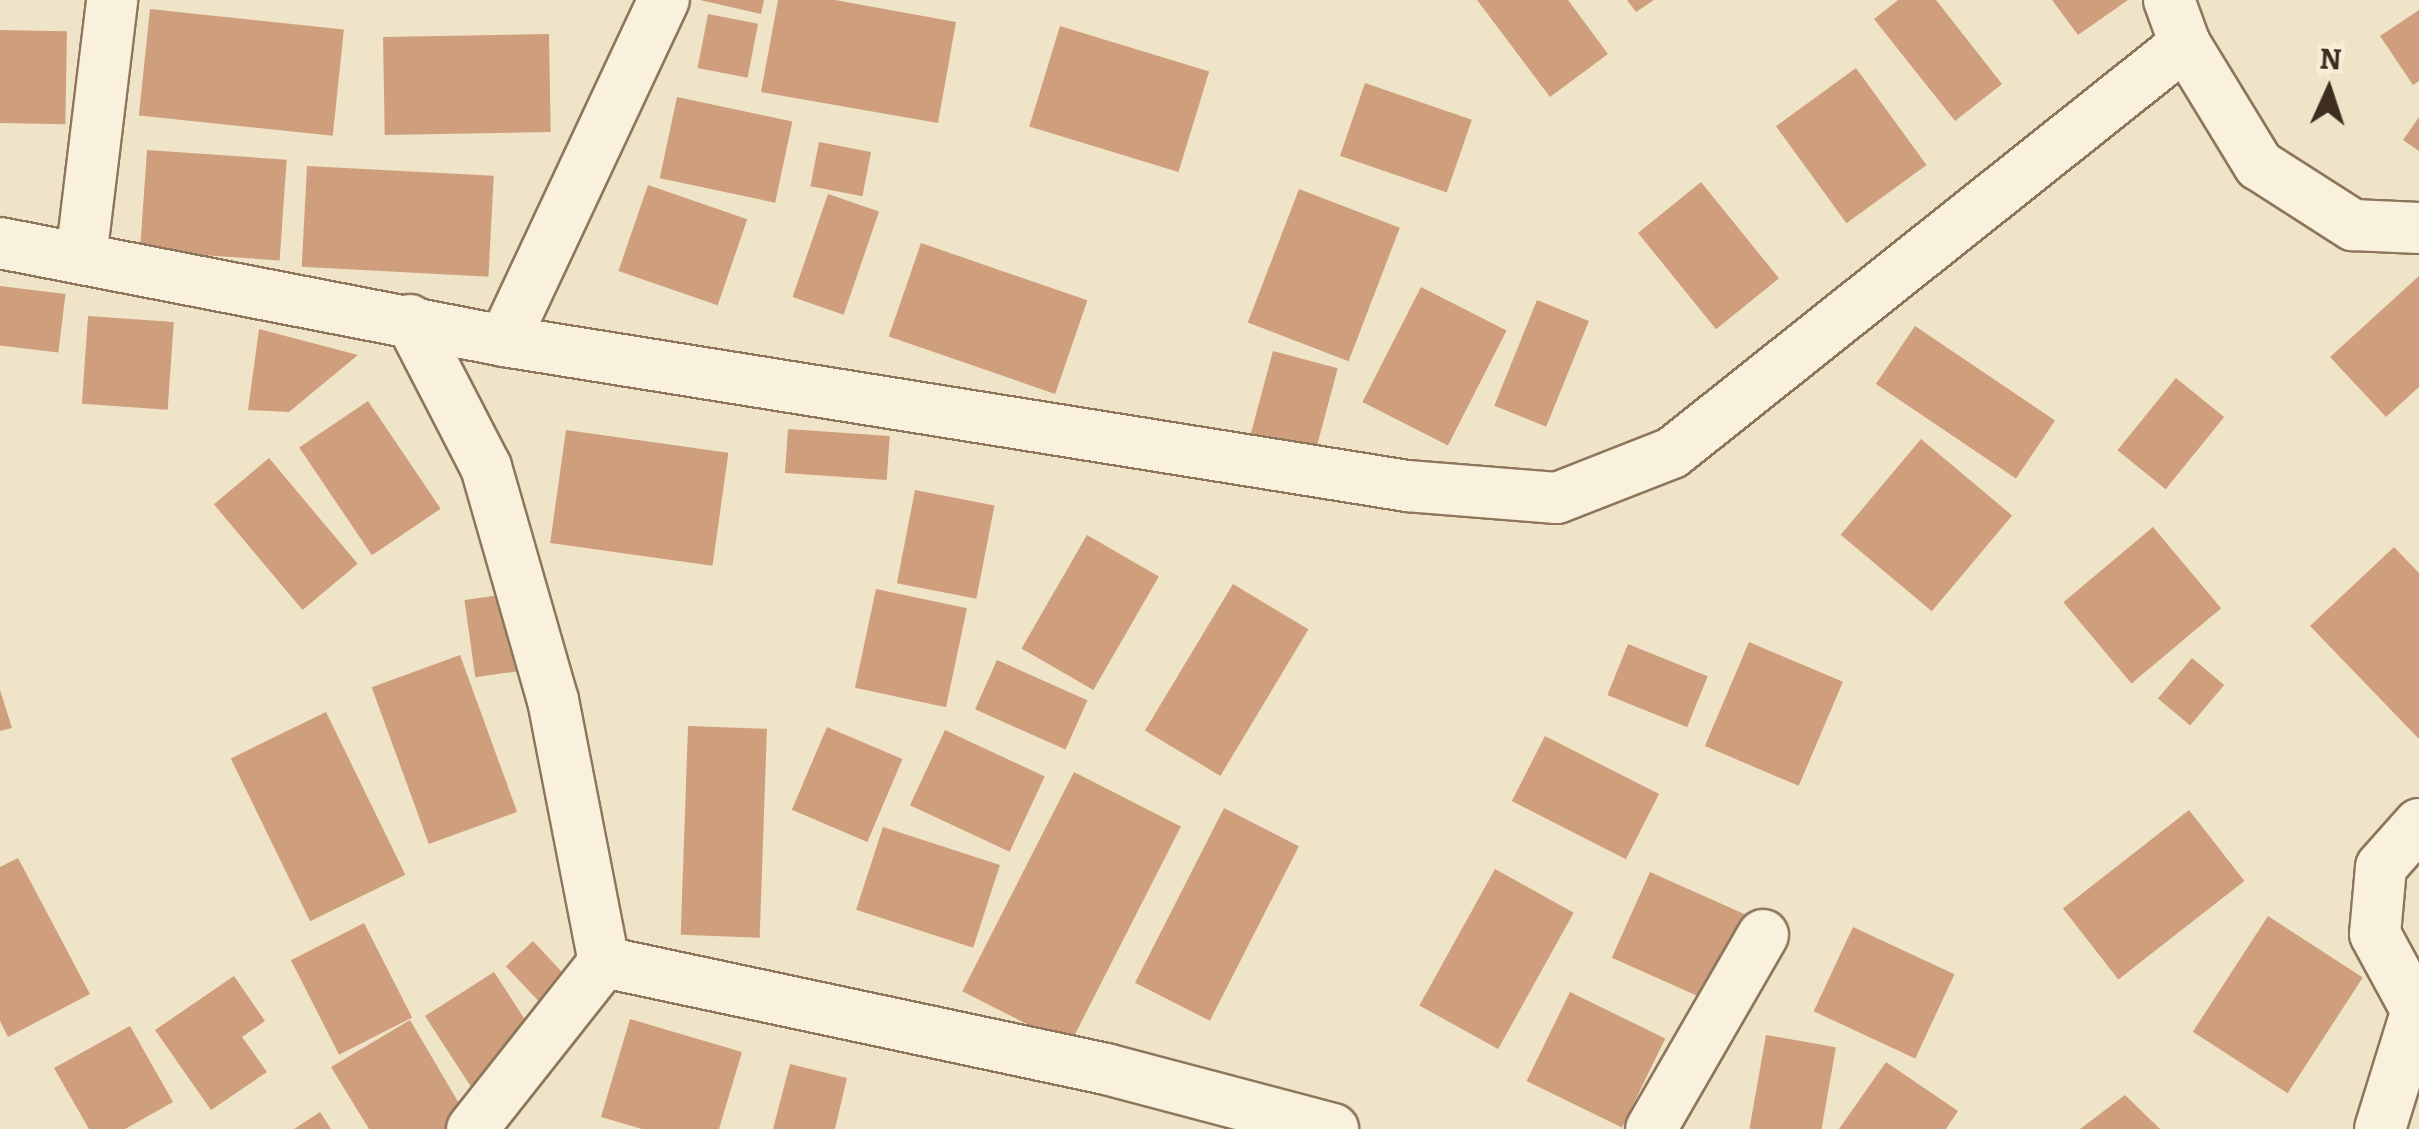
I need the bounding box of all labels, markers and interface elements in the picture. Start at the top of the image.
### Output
north arrow [2279,40,2379,140]
text: N [2319,42,2342,77]

